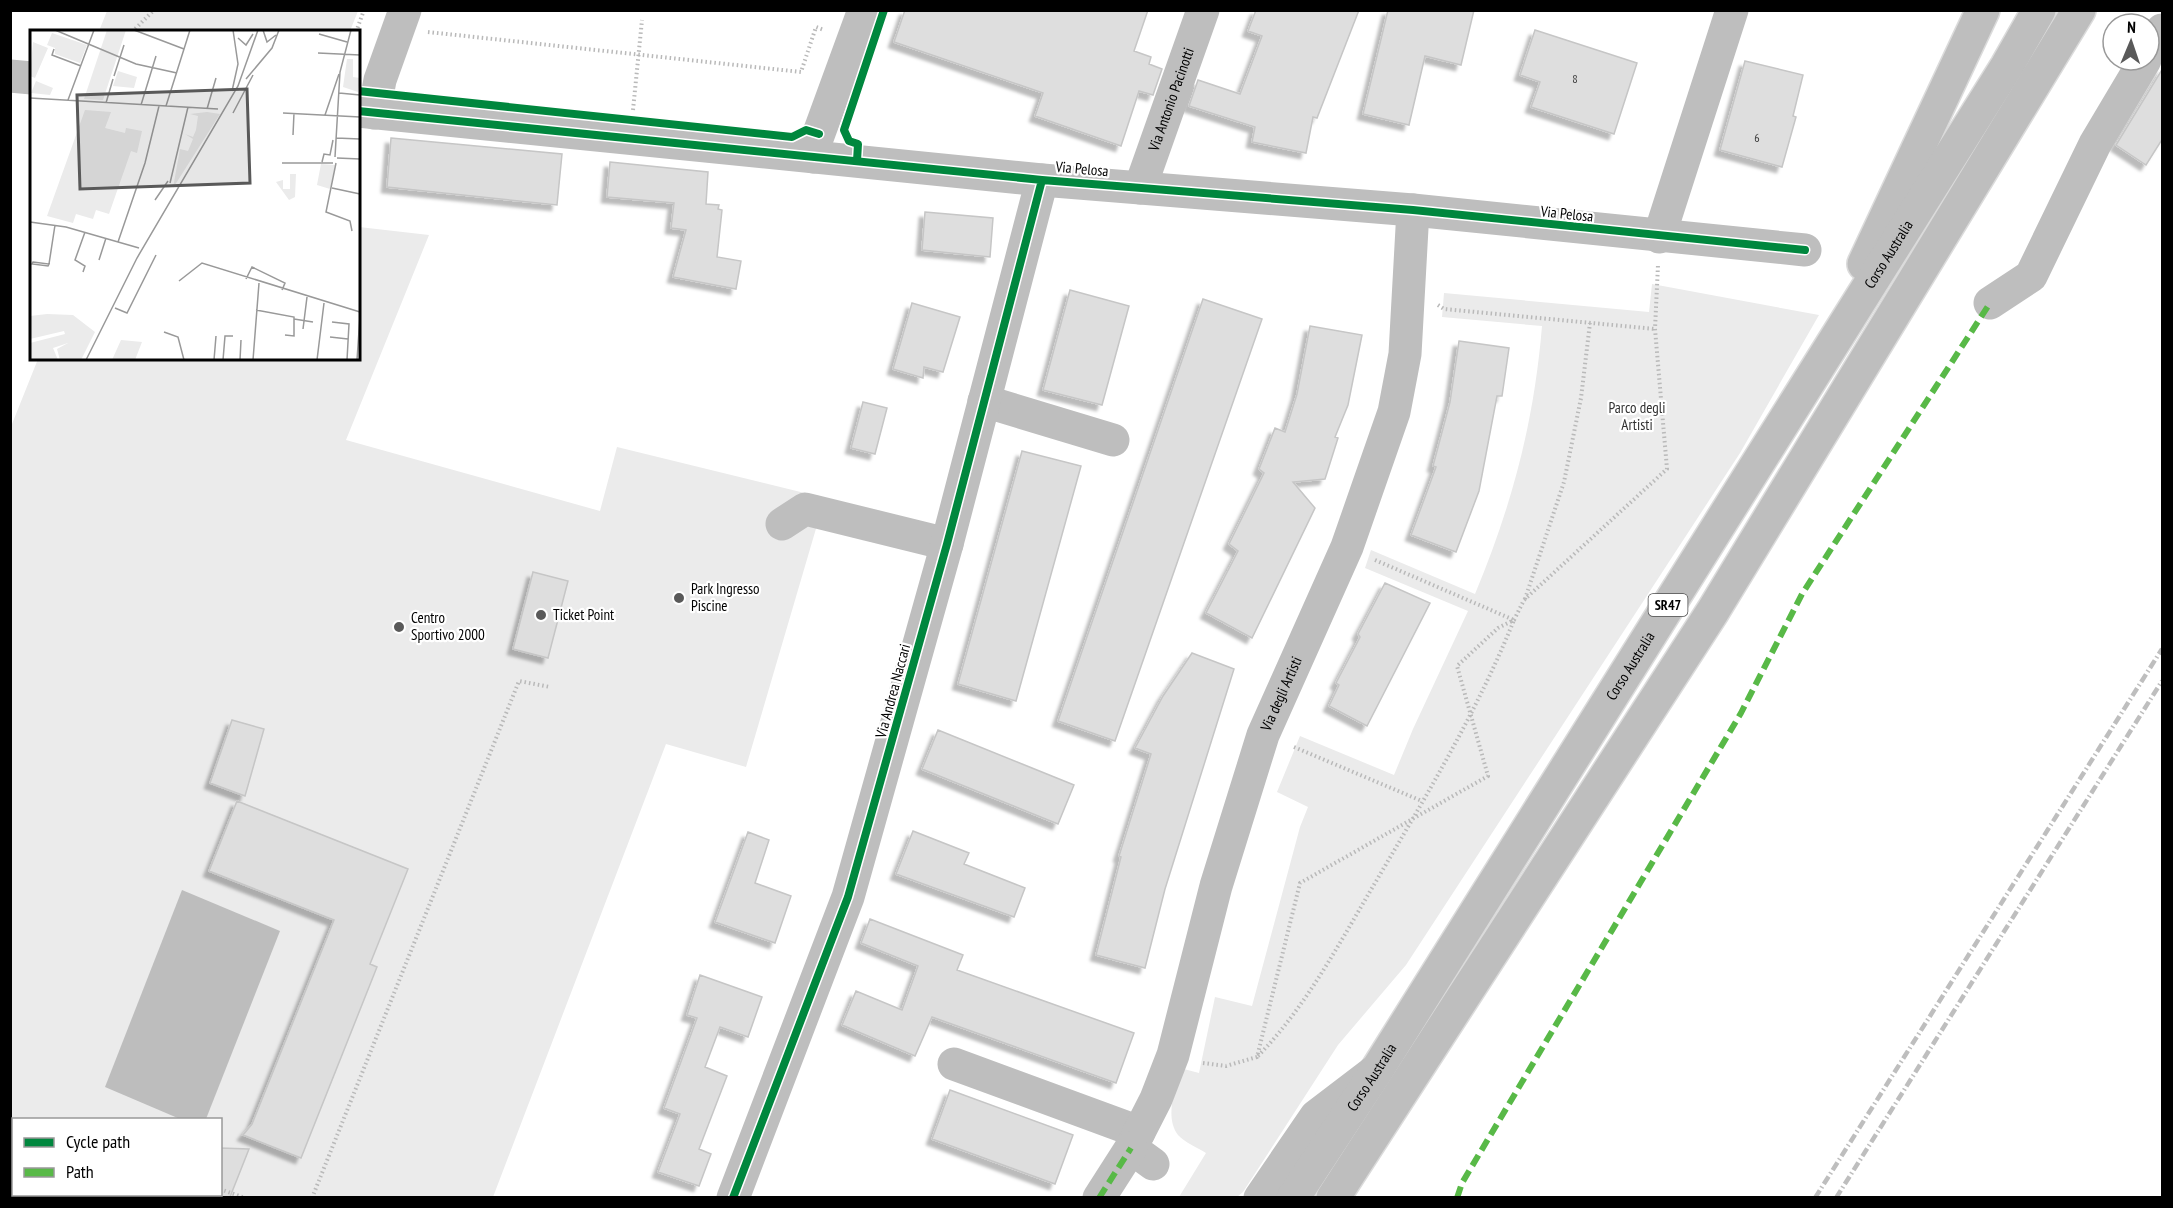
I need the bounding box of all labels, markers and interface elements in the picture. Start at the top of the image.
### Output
north arrow [2101,12,2161,72]
text: N [2127,17,2136,37]
inset map [30,30,360,360]
street label: Via Antonio Pacinotti [1144,45,1198,154]
house number: 8 [1572,71,1578,86]
house number: 6 [1754,130,1760,145]
street label: Via Pelosa [1054,157,1109,180]
street label: Via Pelosa [1539,201,1594,226]
street label: Corso Australia [1860,216,1917,292]
park label: Parco degli Artisti [1608,398,1666,434]
place label: Park Ingresso Piscine [691,579,760,615]
marker: Park Ingresso Piscine [672,591,686,605]
road number: SR47 [1648,594,1688,616]
place label: Ticket Point [553,605,614,624]
place label: Centro Sportivo 2000 [411,608,485,644]
marker: Ticket Point [534,608,548,622]
marker: Centro Sportivo 2000 [392,620,406,634]
street label: Corso Australia [1601,628,1659,704]
street label: Via Andrea Naccari [871,642,914,741]
street label: Via degli Artisti [1256,653,1306,735]
street label: Corso Australia [1342,1040,1400,1115]
legend [12,1118,222,1196]
text: Cycle path [66,1130,130,1153]
text: Path [66,1160,94,1183]

